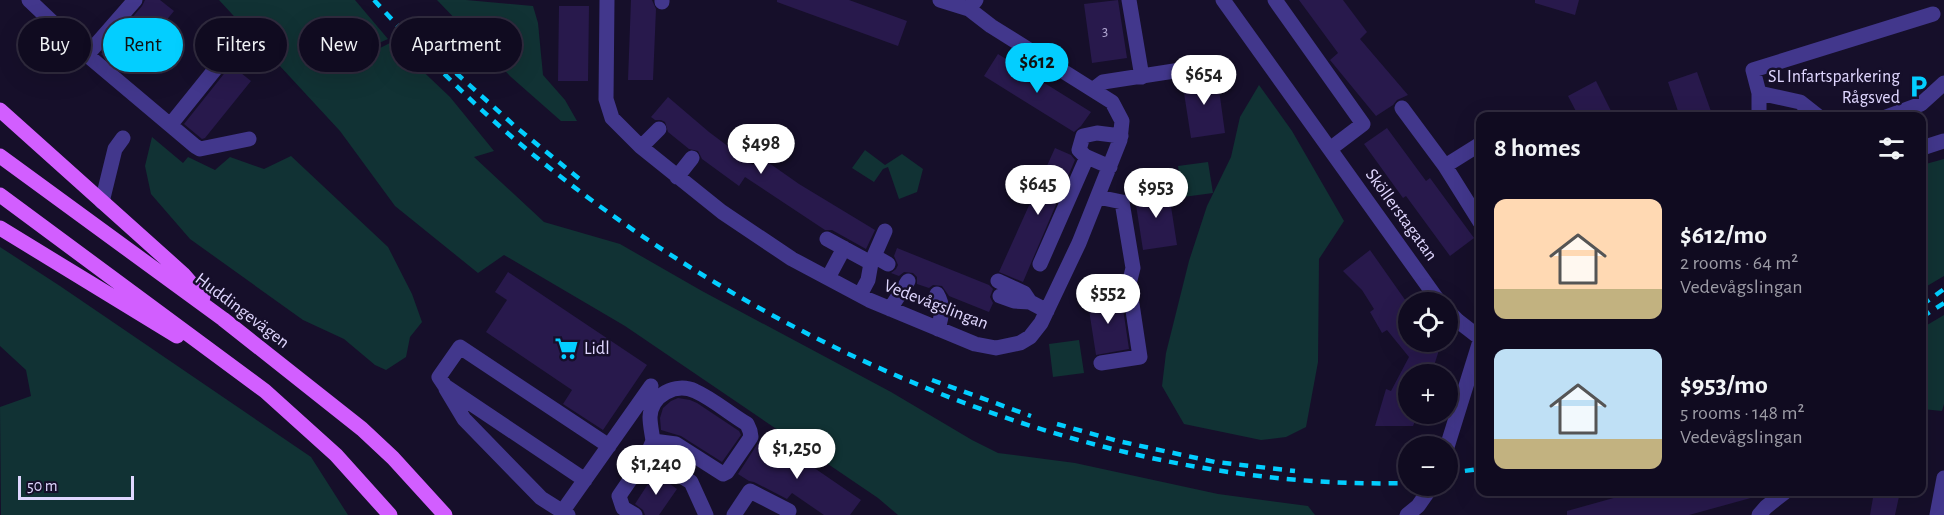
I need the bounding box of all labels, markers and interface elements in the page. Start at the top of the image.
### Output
chip: Buy [18,18,91,72]
chip: Rent [103,18,183,72]
chip: Filters [195,18,287,72]
chip: New [299,18,379,72]
chip: Apartment [391,18,522,72]
house number: 3 [1102,24,1108,39]
pin: $612 [1001,43,1073,94]
text: $612 [1019,52,1055,72]
pin: $654 [1168,55,1240,106]
text: $654 [1185,64,1223,84]
place label: SL Infartsparkering Rågsved [1768,68,1900,107]
parking icon: SL Infartsparkering Rågsved [1905,74,1931,100]
pin: $498 [725,124,797,175]
icon: filters [1875,132,1908,165]
text: $498 [742,133,780,153]
text: 8 homes [1494,135,1581,161]
pin: $645 [1002,165,1074,216]
street label: Sköllerstagatan [1362,166,1440,264]
pin: $953 [1120,168,1192,219]
text: $645 [1019,174,1057,194]
text: $953 [1138,177,1174,197]
text: $612/mo [1680,222,1767,248]
icon: home [1542,223,1614,295]
text: 2 rooms · 64 m² [1680,253,1798,273]
street label: Huddingevägen [192,270,292,352]
pin: $552 [1072,274,1144,325]
street label: Vedevågslingan [881,277,991,333]
text: Vedevågslingan [1680,277,1803,297]
text: $552 [1090,283,1126,303]
map controls [1398,292,1458,496]
button: locate [1398,292,1458,352]
supermarket icon: Lidl [553,336,579,362]
place label: Lidl [584,340,610,358]
button: + [1398,364,1458,424]
text: $953/mo [1680,372,1768,398]
icon: home [1542,373,1614,445]
text: 5 rooms · 148 m² [1680,403,1804,423]
text: Vedevågslingan [1680,427,1803,447]
pin: $1,250 [748,429,846,480]
button: − [1398,436,1458,496]
text: $1,250 [772,438,822,458]
pin: $1,240 [607,445,705,496]
text: $1,240 [631,454,681,474]
scale bar [18,473,134,500]
text: 50 m [27,478,58,494]

